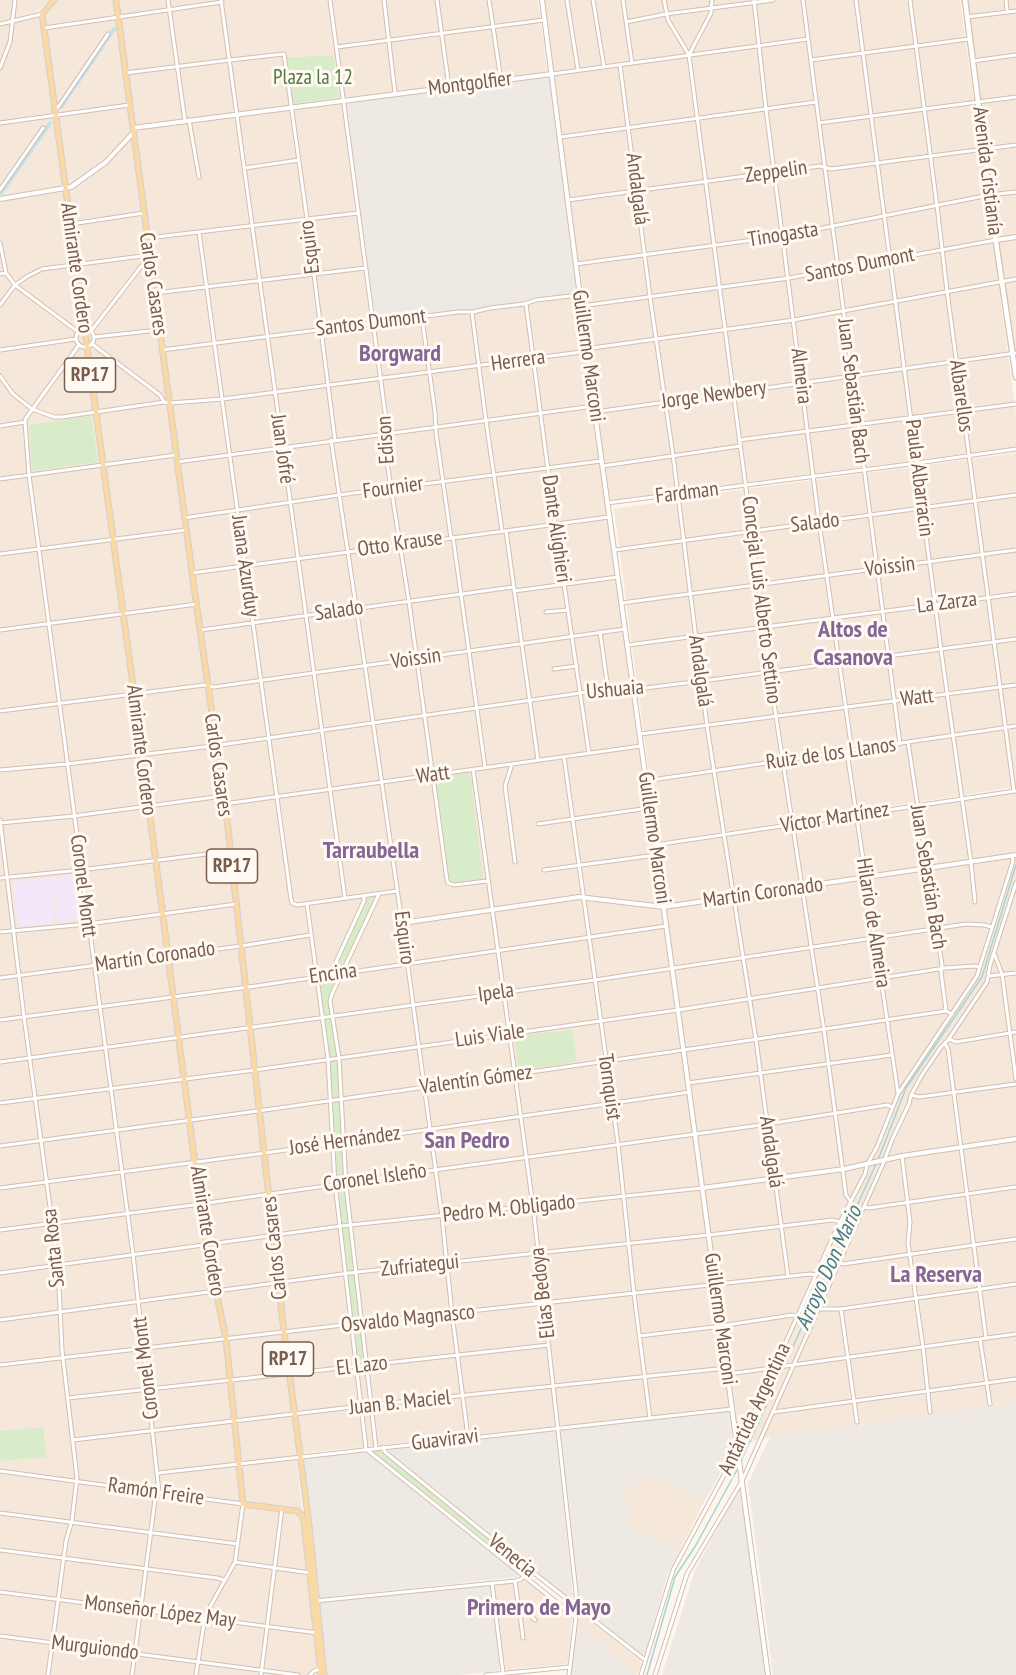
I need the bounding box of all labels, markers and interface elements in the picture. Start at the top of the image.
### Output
park label: Plaza la 12 [273,65,353,91]
street label: Montgolfier [427,66,513,102]
street label: Avenida Cristianía [967,105,1007,237]
street label: Andalgalá [620,152,654,226]
street label: Zeppelin [743,155,809,189]
street label: Almirante Cordero [54,201,98,335]
street label: Tinogasta [746,217,820,253]
street label: Esquiro [294,219,326,275]
street label: Carlos Casares [133,231,173,337]
street label: Santos Dumont [803,242,917,288]
street label: Guillermo Marconi [566,288,610,424]
street label: Santos Dumont [315,304,427,342]
street label: Juan Sebastián Bach [832,317,874,465]
district label: Borgward [359,340,441,368]
street label: Herrera [489,345,547,377]
street label: Almeira [785,347,817,405]
road number: RP17 [64,358,116,392]
street label: Albarellos [943,358,979,434]
street label: Jorge Newbery [660,375,768,415]
street label: Juan Jofré [265,413,299,485]
street label: Edison [372,415,400,465]
street label: Paula Albarracin [899,418,939,538]
street label: Fournier [361,471,425,505]
street label: Dante Alighieri [536,473,576,585]
street label: Fardman [654,477,720,509]
street label: Concejal Luis Alberto Settino [736,495,786,705]
street label: Salado [789,508,841,538]
street label: Juana Azurduy [225,513,265,619]
street label: Otto Krause [356,526,444,562]
street label: Voissin [864,551,916,583]
street label: La Zarza [916,587,978,619]
street label: Salado [313,595,365,627]
district label: Altos de Casanova [813,616,893,672]
street label: Andalgalá [682,633,718,709]
street label: Voissin [389,643,443,675]
street label: Ushuaia [585,675,645,705]
street label: Almirante Cordero [120,683,162,817]
street label: Watt [899,683,935,713]
street label: Carlos Casares [198,712,238,818]
street label: Ruiz de los Llanos [764,732,898,776]
street label: Watt [415,760,451,790]
street label: Guillermo Marconi [632,770,676,906]
street label: Víctor Martínez [779,797,891,839]
street label: Juan Sebastián Bach [904,803,952,951]
street label: Coronel Montt [64,833,102,939]
district label: Tarraubella [323,837,419,865]
road number: RP17 [206,849,258,883]
street label: Hilario de Almeira [850,856,896,990]
street label: Martín Coronado [701,872,825,914]
street label: Esquiro [388,910,420,966]
street label: Martín Coronado [93,936,217,978]
street label: Encina [308,958,358,990]
street label: Ipela [476,978,516,1008]
street label: Luis Viale [454,1019,526,1053]
street label: Tornquist [592,1052,626,1122]
street label: Valentín Gómez [418,1060,534,1100]
street label: Andalgalá [753,1114,789,1190]
street label: José Hernández [288,1121,402,1161]
district label: San Pedro [424,1127,510,1155]
street label: Coronel Isleño [322,1158,428,1198]
street label: Almirante Cordero [184,1164,230,1298]
street label: Pedro M. Obligado [441,1190,577,1228]
street label: Carlos Casares [257,1195,293,1301]
water label: Arroyo Don Mario [790,1202,868,1334]
street label: Santa Rosa [37,1207,71,1289]
street label: Elías Bedoya [525,1246,561,1340]
street label: Zufriategui [379,1249,461,1283]
street label: Guillermo Marconi [698,1251,742,1387]
district label: La Reserva [890,1261,982,1289]
street label: Osvaldo Magnasco [340,1299,476,1339]
street label: Coronel Montt [127,1315,165,1421]
street label: Antártida Argentina [713,1339,797,1479]
road number: RP17 [262,1342,314,1376]
street label: El Lazo [335,1350,389,1382]
street label: Juan B. Maciel [348,1385,452,1421]
street label: Guaviravi [410,1423,480,1457]
street label: Ramón Freire [106,1473,206,1511]
street label: Venecia [482,1529,542,1583]
street label: Monseñor López May [83,1590,237,1634]
district label: Primero de Mayo [467,1594,611,1622]
street label: Murguiondo [50,1630,140,1666]

